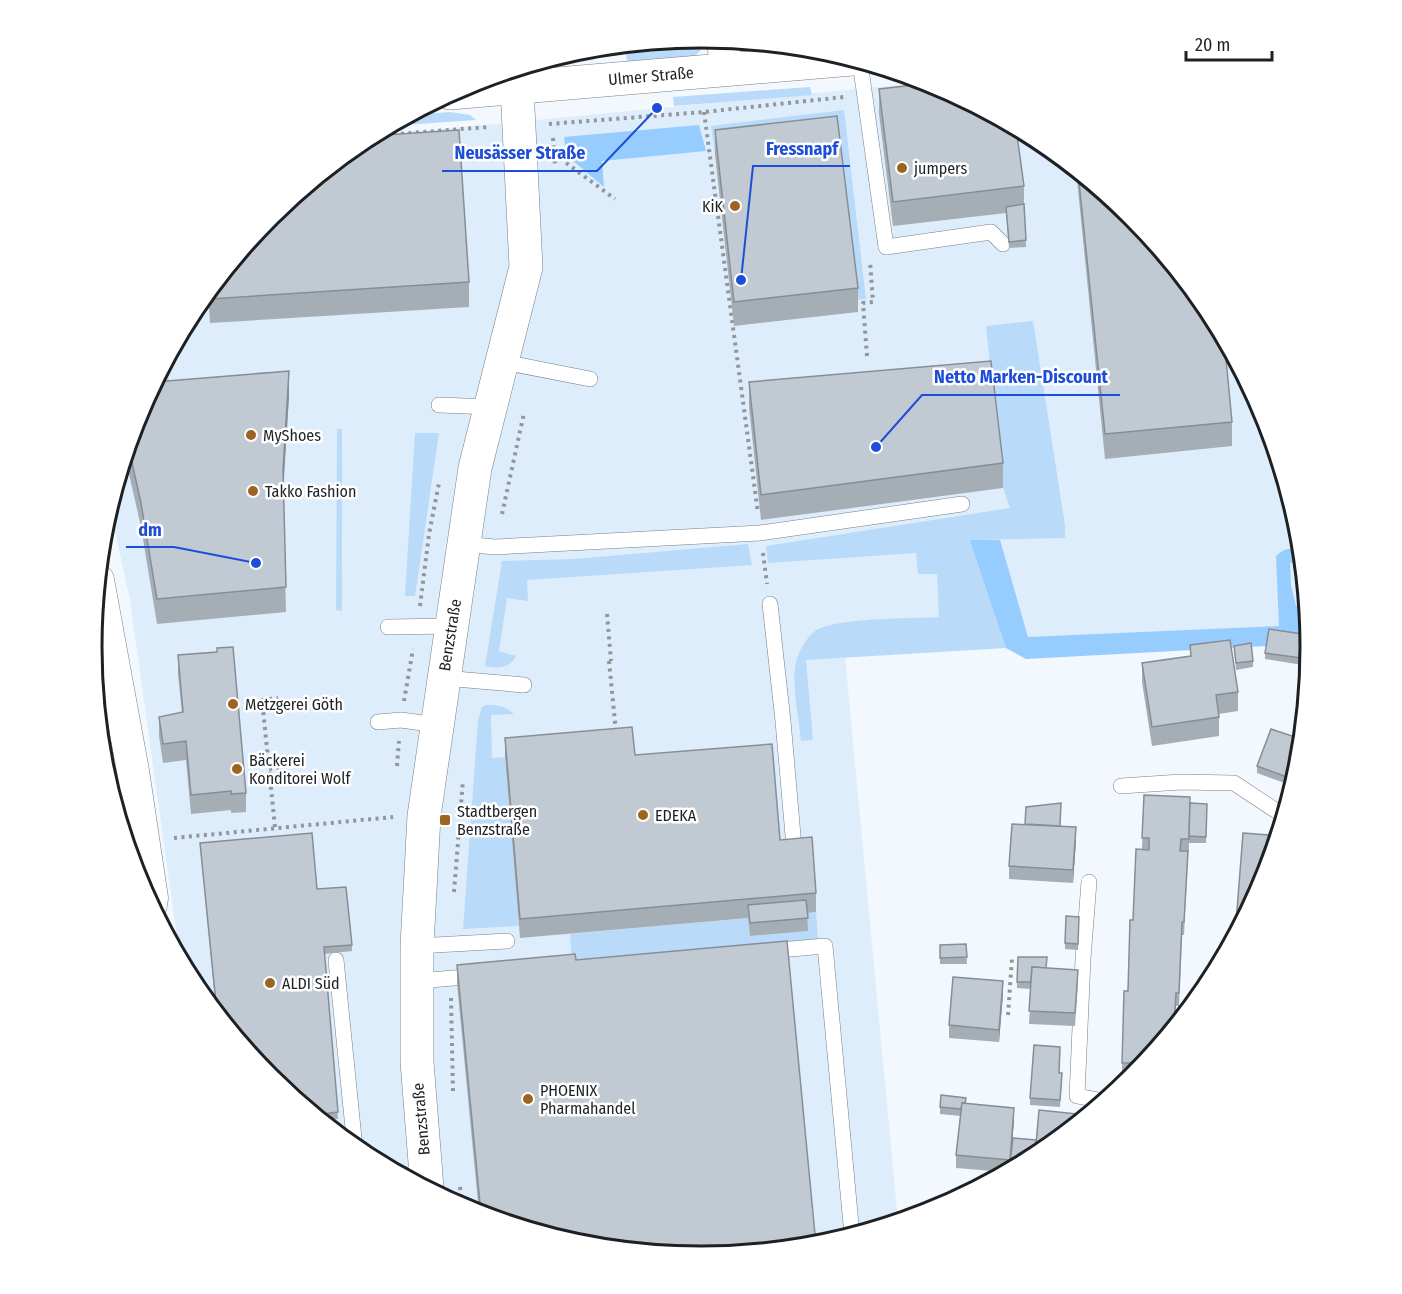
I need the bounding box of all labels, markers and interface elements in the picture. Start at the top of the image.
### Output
scale bar [1186,24,1272,62]
text: 20 m [1195,34,1230,56]
street label: Ulmer Straße [607,63,695,89]
callout: Fressnapf [753,130,850,166]
callout: Neusässer Straße [442,135,597,171]
text: Fressnapf [766,138,840,160]
text: Neusässer Straße [455,142,585,164]
place label: jumpers [913,159,967,178]
marker: jumpers [895,161,909,175]
place label: KiK [702,197,724,216]
marker: KiK [728,199,742,213]
callout: Netto Marken-Discount [922,359,1120,395]
text: Netto Marken-Discount [934,366,1109,388]
place label: MyShoes [263,426,321,445]
marker: MyShoes [244,428,258,442]
place label: Takko Fashion [265,482,356,501]
marker: Takko Fashion [246,484,260,498]
callout: dm [126,511,174,547]
text: dm [138,519,162,541]
street label: Benzstraße [435,597,465,672]
place label: Metzgerei Göth [245,695,343,714]
marker: Metzgerei Göth [226,697,240,711]
place label: Bäckerei Konditorei Wolf [249,751,351,788]
marker: Bäckerei Konditorei Wolf [230,762,244,776]
place label: Stadtbergen Benzstraße [457,802,537,839]
place label: EDEKA [655,806,697,825]
marker: EDEKA [636,808,650,822]
marker: Stadtbergen Benzstraße [438,813,452,827]
place label: ALDI Süd [282,974,340,993]
marker: ALDI Süd [263,976,277,990]
place label: PHOENIX Pharmahandel [540,1081,635,1118]
street label: Benzstraße [408,1082,434,1156]
marker: PHOENIX Pharmahandel [521,1092,535,1106]

